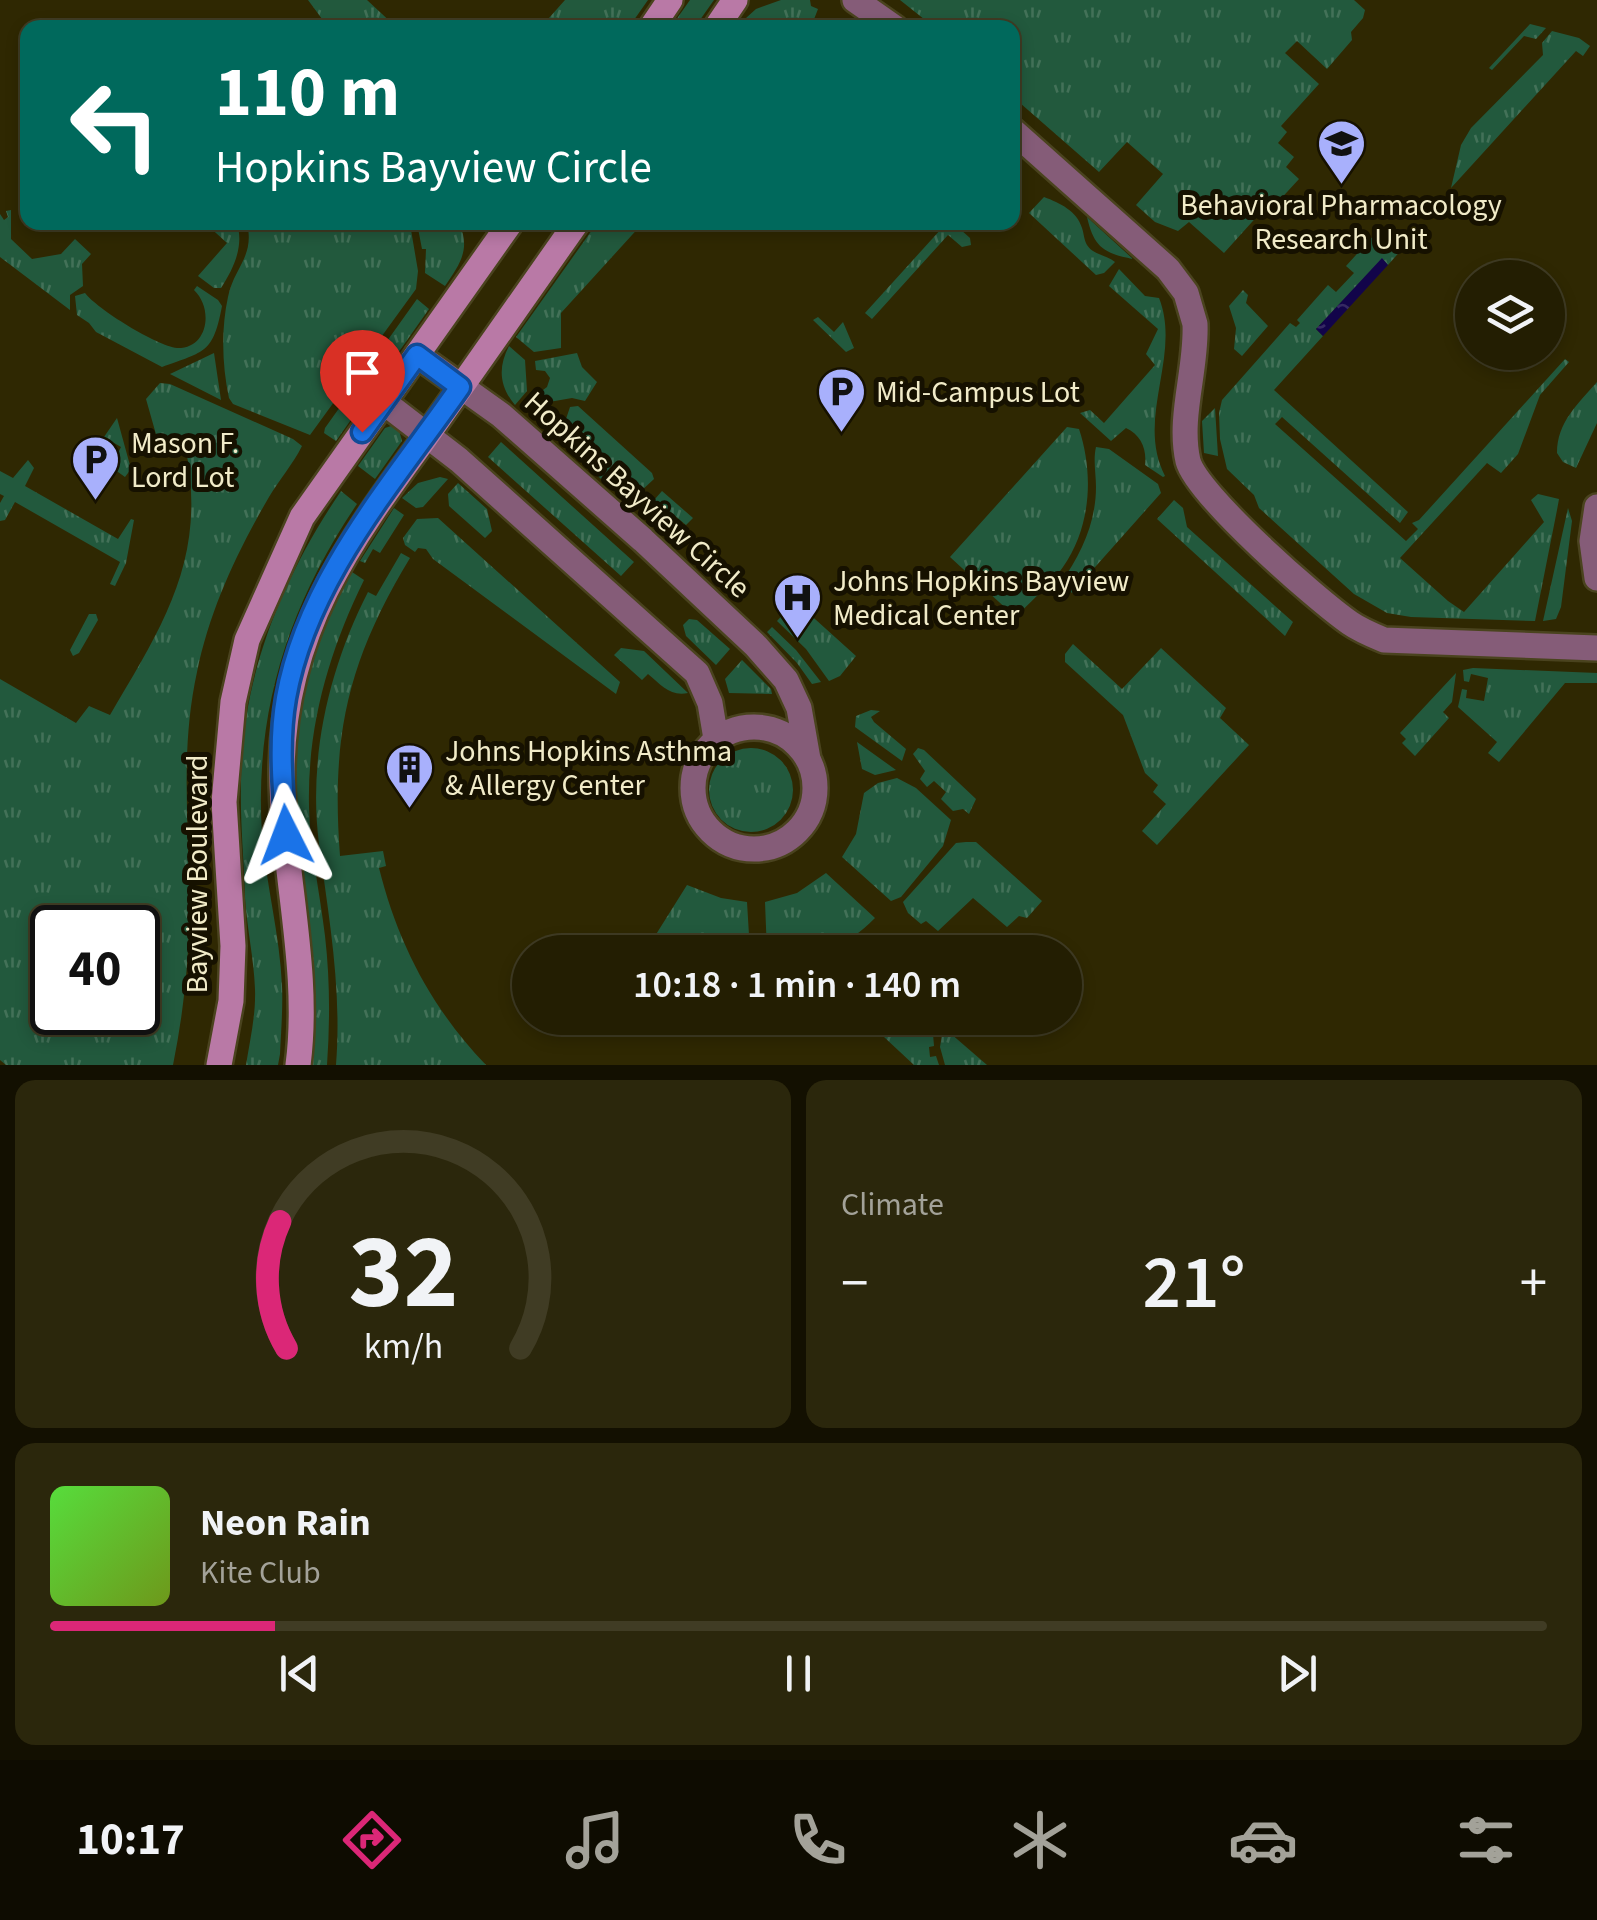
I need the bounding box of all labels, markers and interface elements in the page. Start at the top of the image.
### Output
text: 110 m [215,43,400,143]
icon: left [50,60,180,190]
school or university icon: Behavioral Pharmacology Research Unit [1315,118,1367,186]
text: Hopkins Bayview Circle [215,136,652,200]
place label: Behavioral Pharmacology Research Unit [1180,184,1502,261]
map controls [1455,260,1565,370]
button: layers [1455,260,1565,370]
pin [320,330,405,433]
icon: arrive [335,345,390,400]
parking icon: Mid-Campus Lot [815,366,867,434]
place label: Mid-Campus Lot [876,371,1080,414]
street label: Hopkins Bayview Circle [514,382,760,608]
place label: Mason F. Lord Lot [131,422,239,499]
parking icon: Mason F. Lord Lot [70,434,122,502]
place label: Johns Hopkins Bayview Medical Center [833,560,1129,637]
hospital icon: Johns Hopkins Bayview Medical Center [772,572,824,640]
place label: Johns Hopkins Asthma & Allergy Center [445,730,732,807]
building icon: Johns Hopkins Asthma & Allergy Center [384,742,436,810]
street label: Bayview Boulevard [176,755,219,993]
position arrow [234,783,338,887]
speed limit sign: 40 [30,905,160,1035]
text: 10:18 · 1 min · 140 m [633,958,961,1012]
text: Climate [841,1182,944,1228]
text: 32 [348,1200,458,1348]
text: 21° [1142,1230,1246,1337]
text: − [841,1245,868,1323]
text: + [1520,1245,1547,1323]
text: km/h [363,1321,443,1372]
text: Neon Rain [200,1496,371,1550]
text: Kite Club [200,1550,321,1596]
icon: previous [272,1646,327,1701]
icon: pause [771,1646,826,1701]
icon: next [1270,1646,1325,1701]
icon: directions [337,1805,407,1875]
icon: music [560,1805,630,1875]
icon: phone [783,1805,853,1875]
icon: climate [1005,1805,1075,1875]
icon: car [1228,1805,1298,1875]
icon: filters [1451,1805,1521,1875]
text: 10:17 [76,1808,185,1872]

